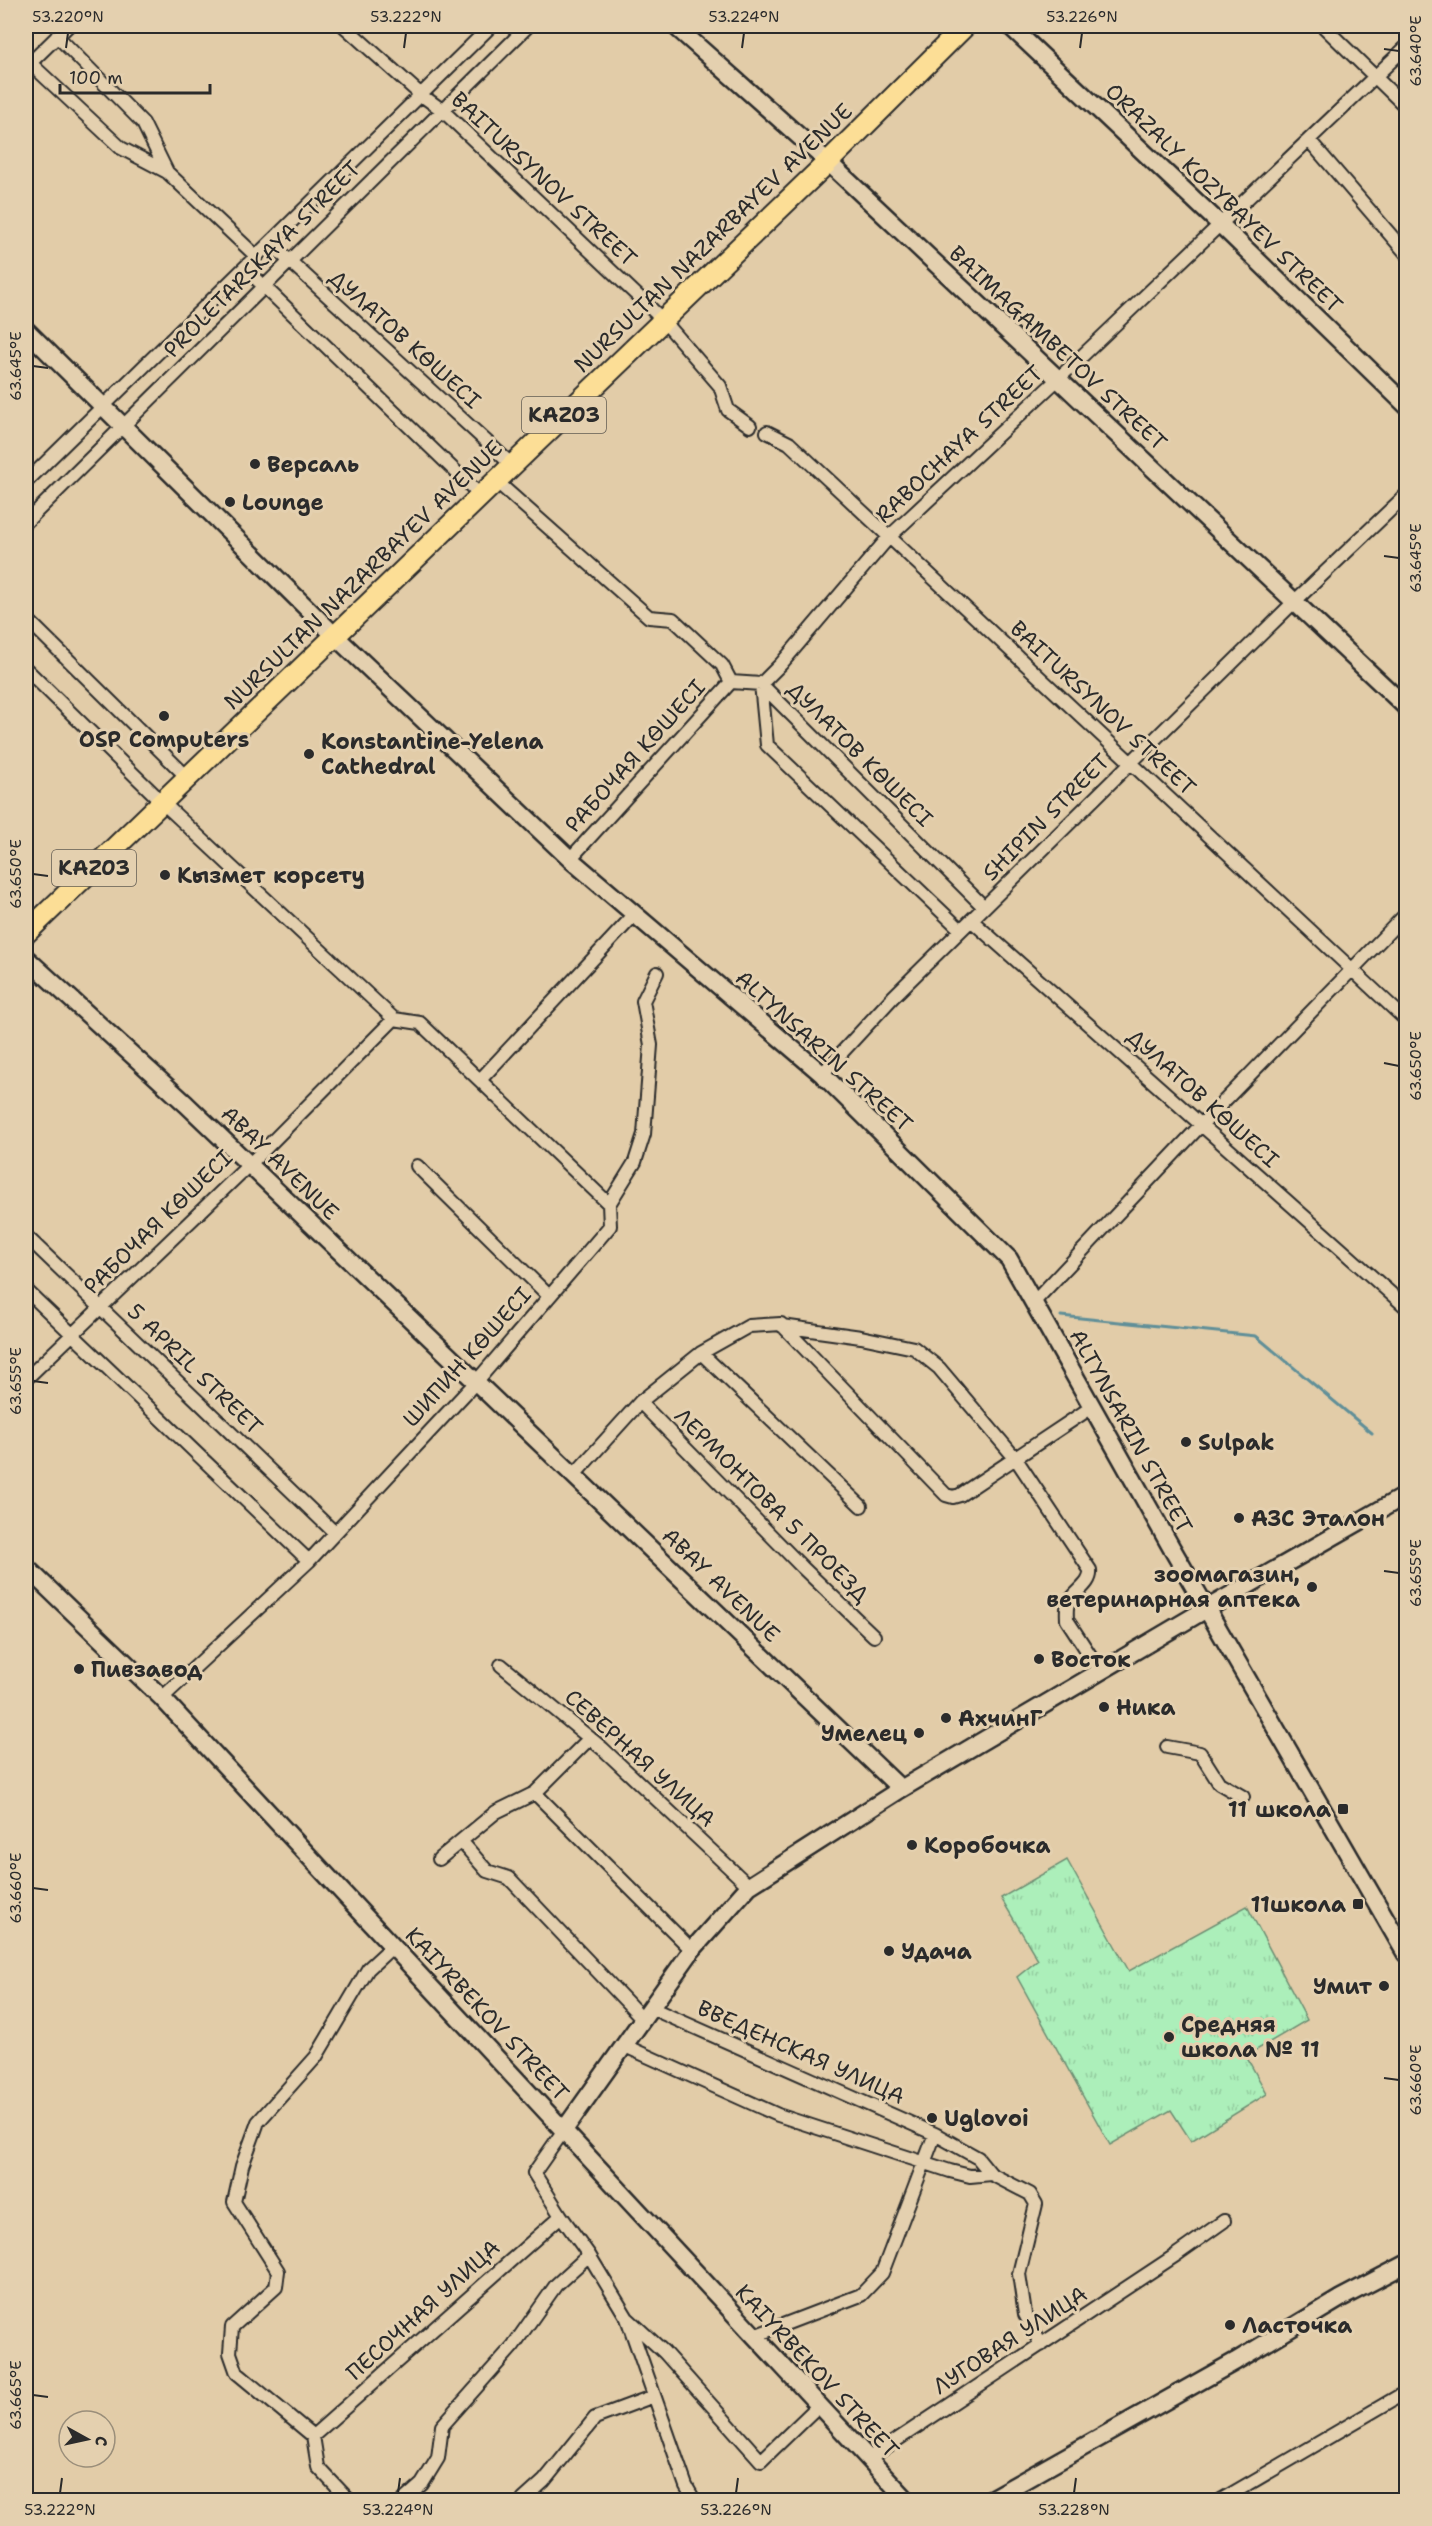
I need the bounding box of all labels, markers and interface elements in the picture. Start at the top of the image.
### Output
text: 53.220°N [32,7,104,27]
text: 53.222°N [370,7,442,27]
text: 53.224°N [708,7,780,27]
text: 53.226°N [1046,7,1118,27]
text: 63.640°E [1406,15,1426,87]
scale bar [60,57,210,95]
text: 100 m [69,66,123,90]
street label: ORAZALY KOZYBAYEV STREET [1099,77,1349,320]
street label: BAITURSYNOV STREET [445,85,643,273]
street label: NURSULTAN NAZARBAYEV AVENUE [568,97,858,379]
street label: PROLETARSKAYA STREET [157,154,367,364]
street label: BAIMAGAMBETOV STREET [943,239,1173,457]
street label: ДУЛАТОВ КӨШЕСІ [323,263,487,415]
text: 63.645°E [6,331,26,401]
street label: RABOCHAYA STREET [869,358,1049,529]
road number: KАZ03 [522,397,606,433]
street label: NURSULTAN NAZARBAYEV AVENUE [218,434,508,716]
place label: Версаль [267,450,359,479]
marker: Версаль [248,457,262,471]
place label: Lounge [242,488,324,517]
marker: Lounge [223,495,237,509]
text: 63.645°E [1406,523,1426,593]
street label: BAITURSYNOV STREET [1004,614,1202,802]
street label: РАБОЧАЯ КӨШЕСІ [559,673,711,839]
street label: ДУЛАТОВ КӨШЕСІ [781,675,939,833]
marker: OSP Computers [157,709,171,723]
place label: OSP Computers [79,725,249,754]
place label: Konstantine-Yelena Cathedral [321,727,544,781]
marker: Konstantine-Yelena Cathedral [302,747,316,761]
street label: SHIPIN STREET [976,747,1116,887]
text: 63.650°E [6,839,26,909]
road number: KАZ03 [52,850,136,886]
place label: Кызмет корсету [177,861,365,890]
marker: Кызмет корсету [158,868,172,882]
street label: ALTYNSARIN STREET [729,964,919,1139]
street label: ДУЛАТОВ КӨШЕСІ [1121,1022,1285,1174]
text: 63.650°E [1406,1031,1426,1101]
street label: ABAY AVENUE [215,1099,345,1227]
street label: РАБОЧАЯ КӨШЕСІ [77,1143,239,1301]
street label: ШИПИН КӨШЕСІ [396,1281,538,1433]
street label: 5 APRIL STREET [121,1297,269,1441]
street label: ALTYNSARIN STREET [1063,1324,1199,1539]
text: 63.655°E [6,1347,26,1415]
street label: ЛЕРМОНТОВА 5 ПРОЕЗД [668,1401,876,1609]
place label: Sulpak [1198,1428,1275,1457]
marker: Sulpak [1179,1435,1193,1449]
place label: АЗС Эталон [1251,1504,1385,1533]
marker: АЗС Эталон [1232,1511,1246,1525]
street label: ABAY AVENUE [656,1521,786,1649]
text: 63.655°E [1406,1539,1426,1607]
place label: зоомагазин, ветеринарная аптека [1046,1560,1300,1614]
marker: зоомагазин, ветеринарная аптека [1305,1580,1319,1594]
place label: Восток [1051,1645,1131,1674]
marker: Восток [1032,1652,1046,1666]
place label: Пивзавод [91,1655,203,1684]
marker: Пивзавод [72,1662,86,1676]
street label: СЕВЕРНАЯ УЛИЦА [558,1683,722,1833]
place label: Ника [1116,1693,1175,1722]
marker: Ника [1097,1700,1111,1714]
place label: АхчинГ [958,1704,1043,1733]
marker: АхчинГ [939,1711,953,1725]
place label: Умелец [821,1719,907,1748]
marker: Умелец [912,1726,926,1740]
place label: 11 школа [1228,1795,1331,1824]
marker: 11 школа [1336,1802,1350,1816]
place label: Коробочка [924,1831,1051,1860]
marker: Коробочка [905,1838,919,1852]
text: 63.660°E [6,1853,26,1923]
place label: 11школа [1250,1890,1346,1919]
marker: 11школа [1351,1897,1365,1911]
street label: KAIYRBEKOV STREET [399,1921,576,2107]
place label: Удача [901,1937,972,1966]
marker: Удача [882,1944,896,1958]
place label: Умит [1313,1972,1373,2001]
marker: Умит [1377,1979,1391,1993]
street label: ВВЕДЕНСКАЯ УЛИЦА [693,1993,909,2111]
place label: Средняя школа № 11 [1181,2010,1320,2064]
marker: Средняя школа № 11 [1162,2030,1176,2044]
text: 63.660°E [1406,2045,1426,2115]
place label: Uglovoi [944,2104,1029,2133]
marker: Uglovoi [925,2111,939,2125]
street label: ПЕСОЧНАЯ УЛИЦА [340,2233,506,2387]
street label: KAIYRBEKOV STREET [729,2278,906,2464]
street label: ЛУГОВАЯ УЛИЦА [927,2279,1093,2401]
place label: Ласточка [1242,2311,1352,2340]
marker: Ласточка [1223,2318,1237,2332]
text: 63.665°E [6,2360,26,2430]
north arrow [57,2409,117,2469]
text: С [90,2435,112,2448]
text: 53.222°N [24,2500,96,2520]
text: 53.224°N [362,2500,434,2520]
text: 53.226°N [700,2500,772,2520]
text: 53.228°N [1038,2500,1110,2520]

